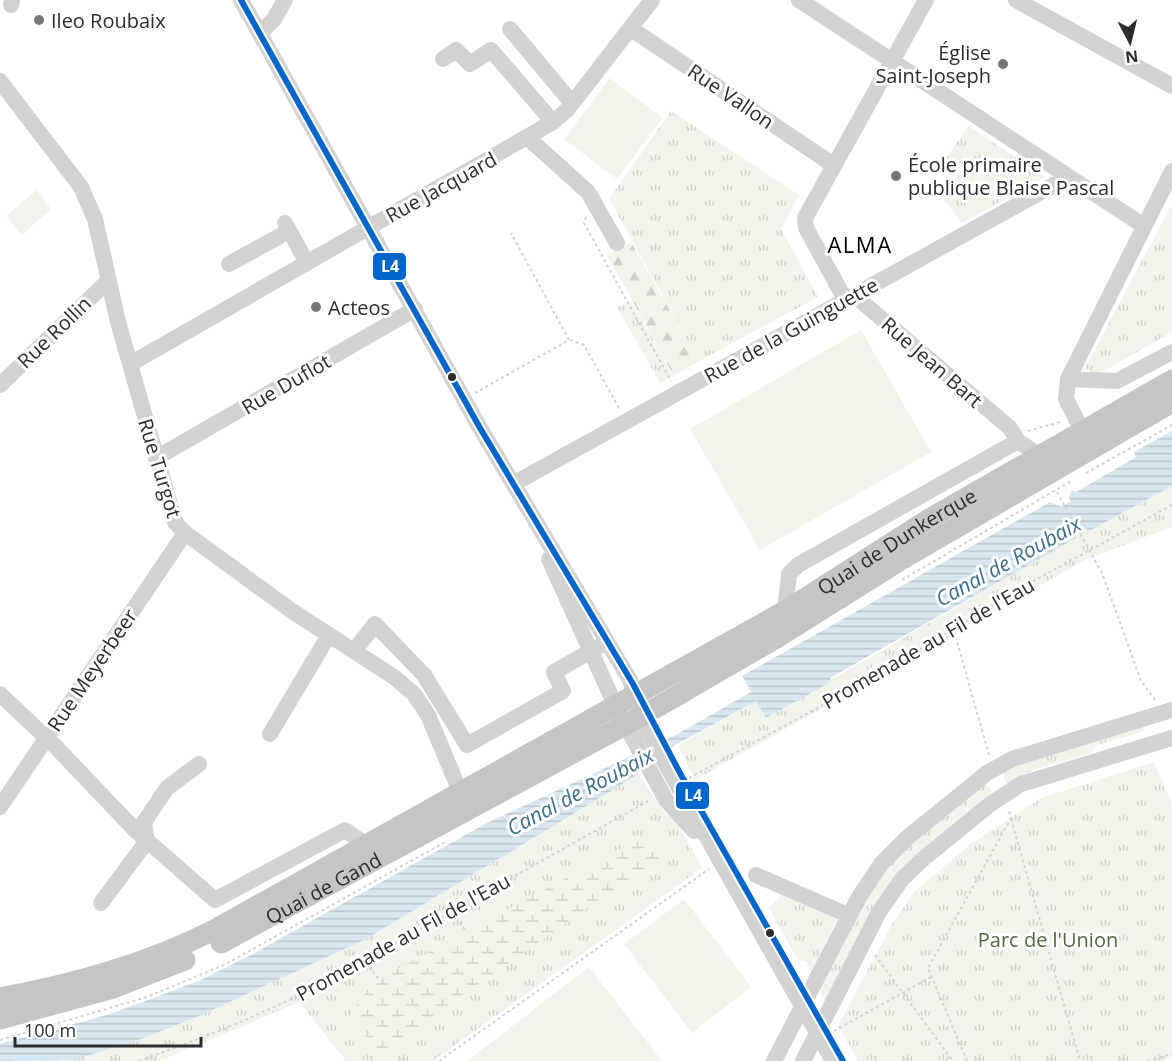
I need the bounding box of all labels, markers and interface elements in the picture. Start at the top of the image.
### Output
place label: Ileo Roubaix [51,7,166,34]
north arrow [1100,12,1160,72]
marker: Ileo Roubaix [32,13,46,27]
place label: Église Saint-Joseph [875,39,991,89]
text: N [1124,45,1140,69]
street label: Rue Vallon [683,57,779,135]
marker: Église Saint-Joseph [996,57,1010,71]
street label: Rue Jacquard [381,145,501,229]
place label: École primaire publique Blaise Pascal [908,151,1114,201]
marker: École primaire publique Blaise Pascal [889,169,903,183]
district label: ALMA [827,229,893,259]
line badge: L4 [372,252,407,281]
text: L4 [381,255,399,277]
street label: Rue de la Guinguette [699,271,883,389]
street label: Rue Rollin [11,290,97,374]
place label: Acteos [328,294,390,321]
marker: Acteos [309,300,323,314]
street label: Rue Jean Bart [876,311,988,413]
street label: Rue Duflot [236,348,336,420]
unlabelled marker [446,371,458,383]
street label: Rue Turgot [132,415,188,521]
street label: Quai de Dunkerque [812,481,981,601]
water label: Canal de Roubaix [930,509,1087,613]
street label: Promenade au Fil de l'Eau [817,571,1039,715]
street label: Rue Meyerbeer [41,603,143,737]
water label: Canal de Roubaix [502,740,659,841]
line badge: L4 [675,781,710,810]
text: L4 [684,784,702,806]
street label: Quai de Gand [260,846,386,930]
street label: Promenade au Fil de l'Eau [291,867,515,1007]
park label: Parc de l'Union [978,926,1118,953]
unlabelled marker [764,927,776,939]
scale bar [15,1010,201,1048]
text: 100 m [24,1018,76,1042]

